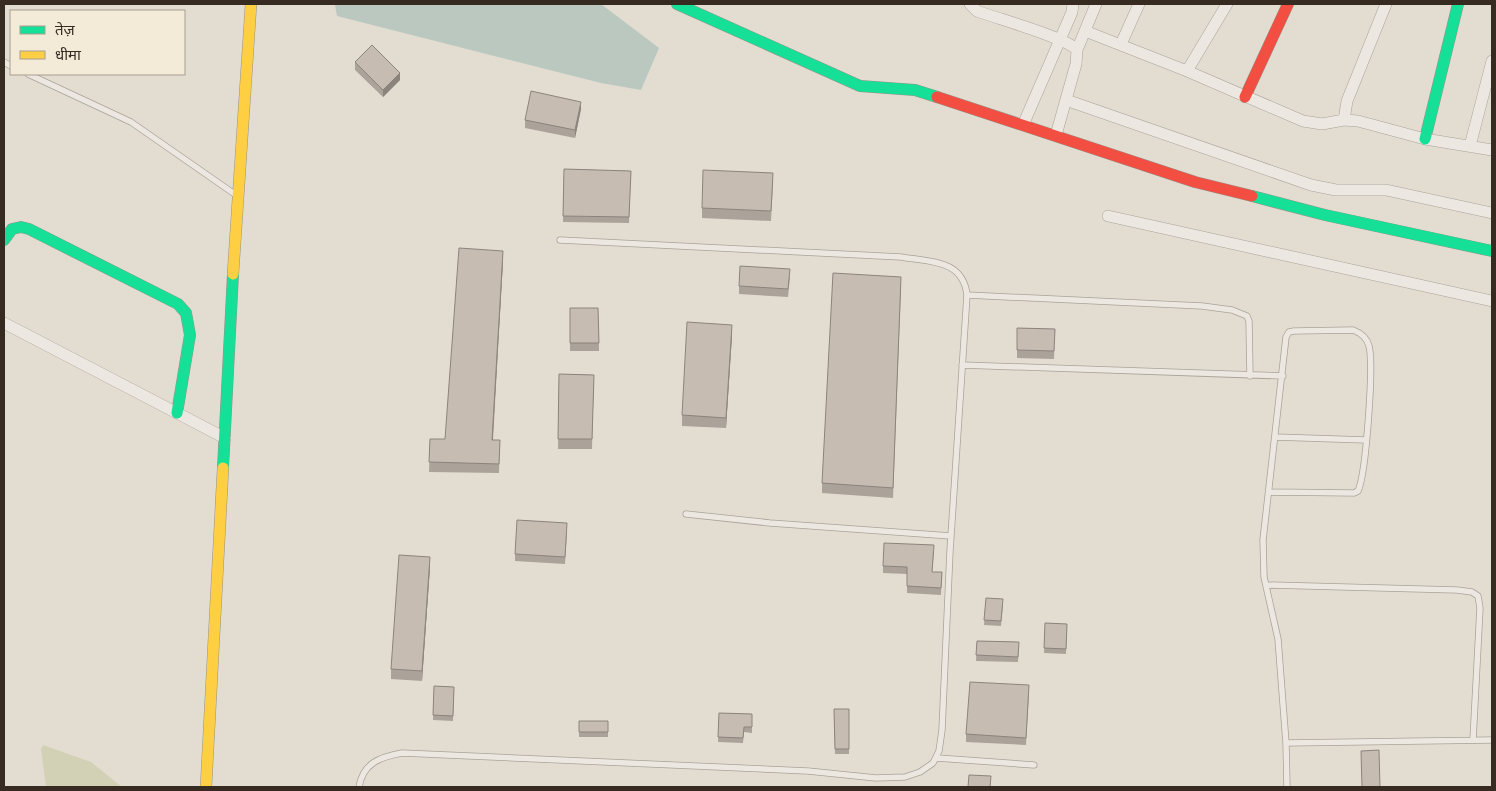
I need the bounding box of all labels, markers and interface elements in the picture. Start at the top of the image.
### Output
legend [10,10,185,75]
text: तेज़ [55,20,76,39]
text: धीमा [55,45,82,64]

